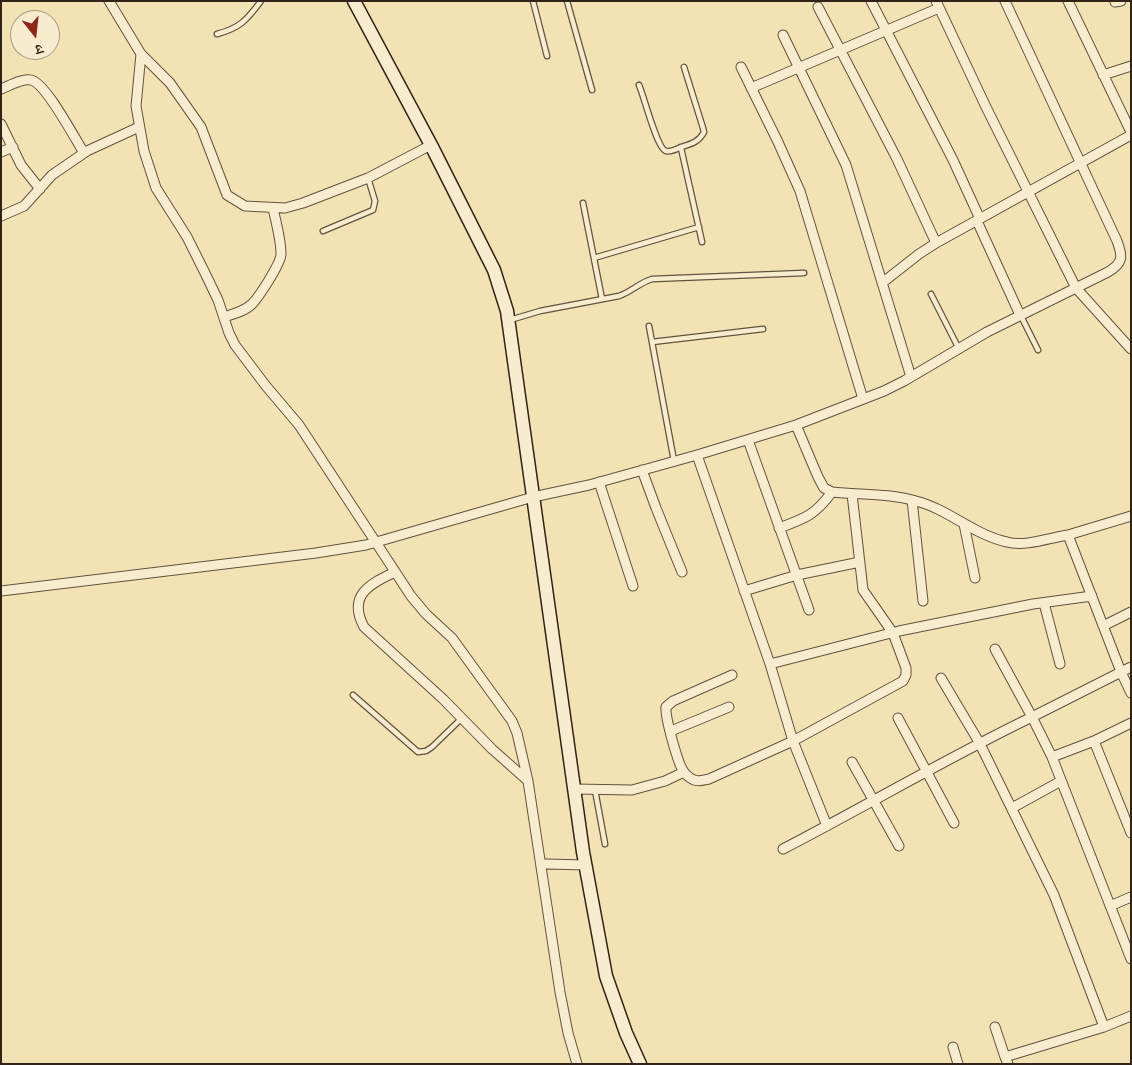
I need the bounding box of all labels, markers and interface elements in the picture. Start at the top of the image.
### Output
north arrow [10,10,60,60]
text: उ [34,41,44,56]

